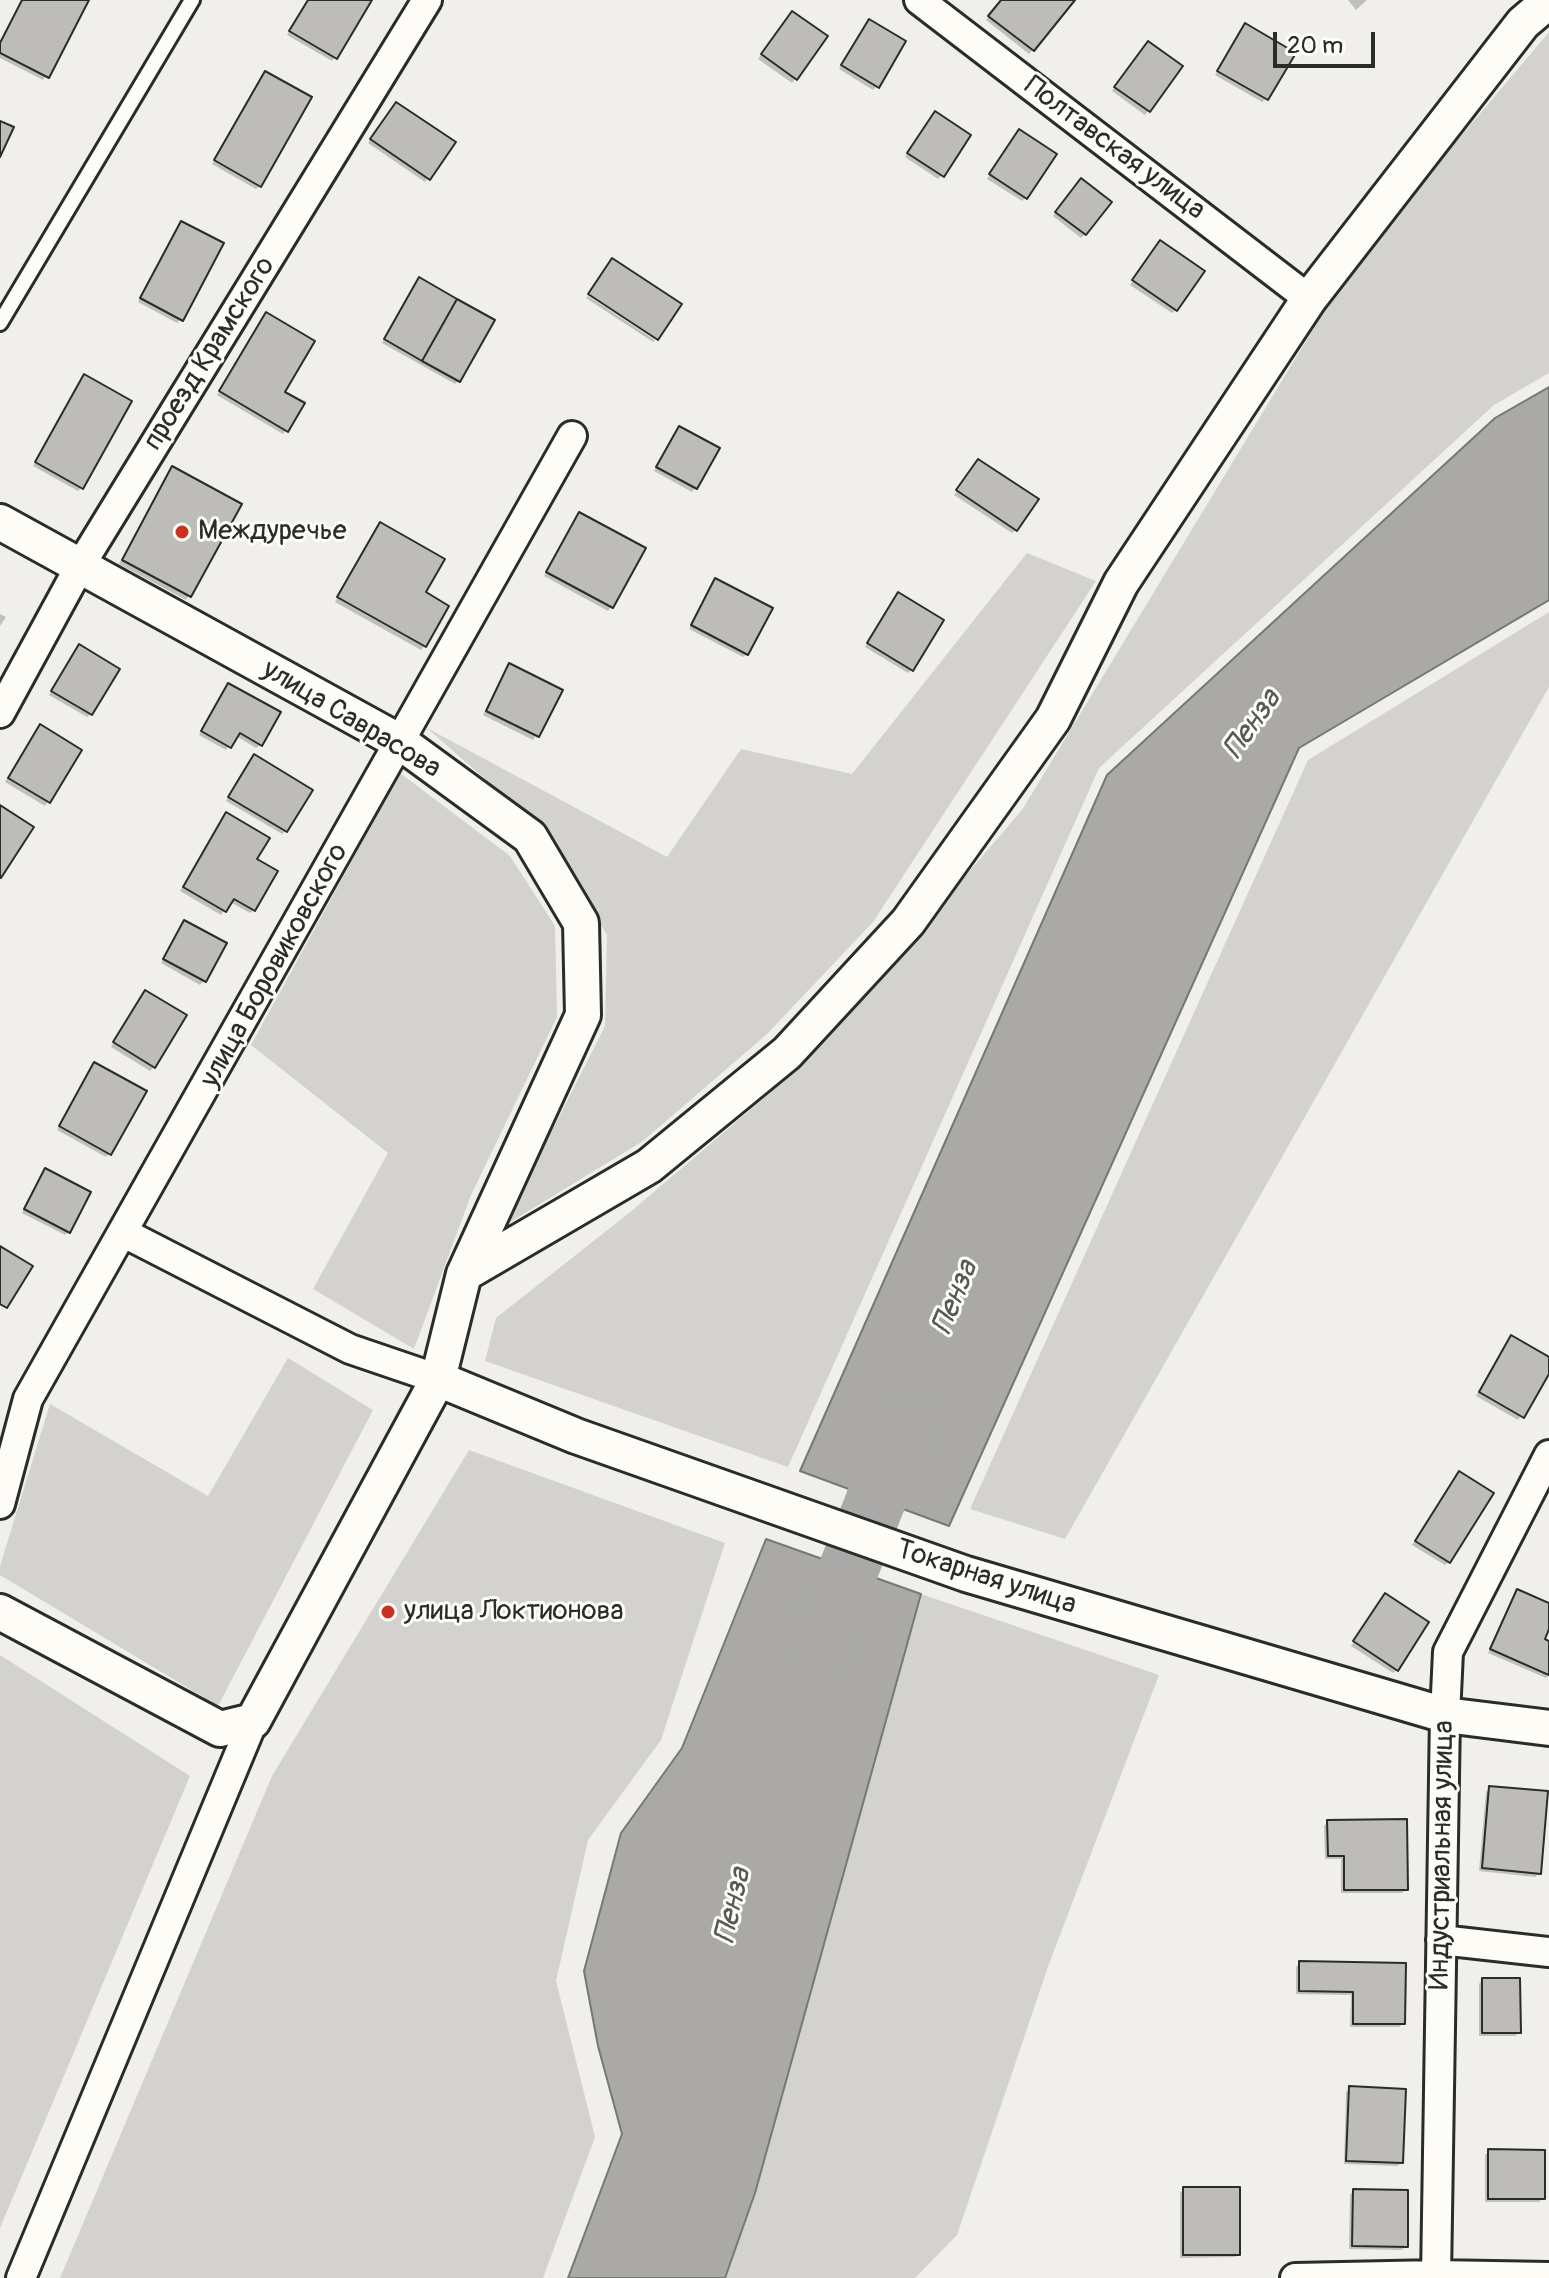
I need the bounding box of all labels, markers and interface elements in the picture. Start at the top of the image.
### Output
scale bar [1277,16,1379,66]
text: 20 m [1287,31,1343,60]
street label: Полтавская улица [1017,70,1211,228]
street label: проезд Крамского [137,251,283,457]
place label: Междуречье [198,515,346,549]
marker: Междуречье [173,523,191,541]
street label: улица Саврасова [256,654,446,786]
water label: Пенза [1216,683,1290,767]
street label: улица Боровиковского [194,838,356,1094]
water label: Пенза [925,1256,987,1340]
street label: Токарная улица [892,1533,1080,1623]
place label: улица Локтионова [404,1595,623,1629]
marker: улица Локтионова [379,1603,397,1621]
street label: Индустриальная улица [1424,1720,1462,1990]
water label: Пенза [708,1865,760,1947]

